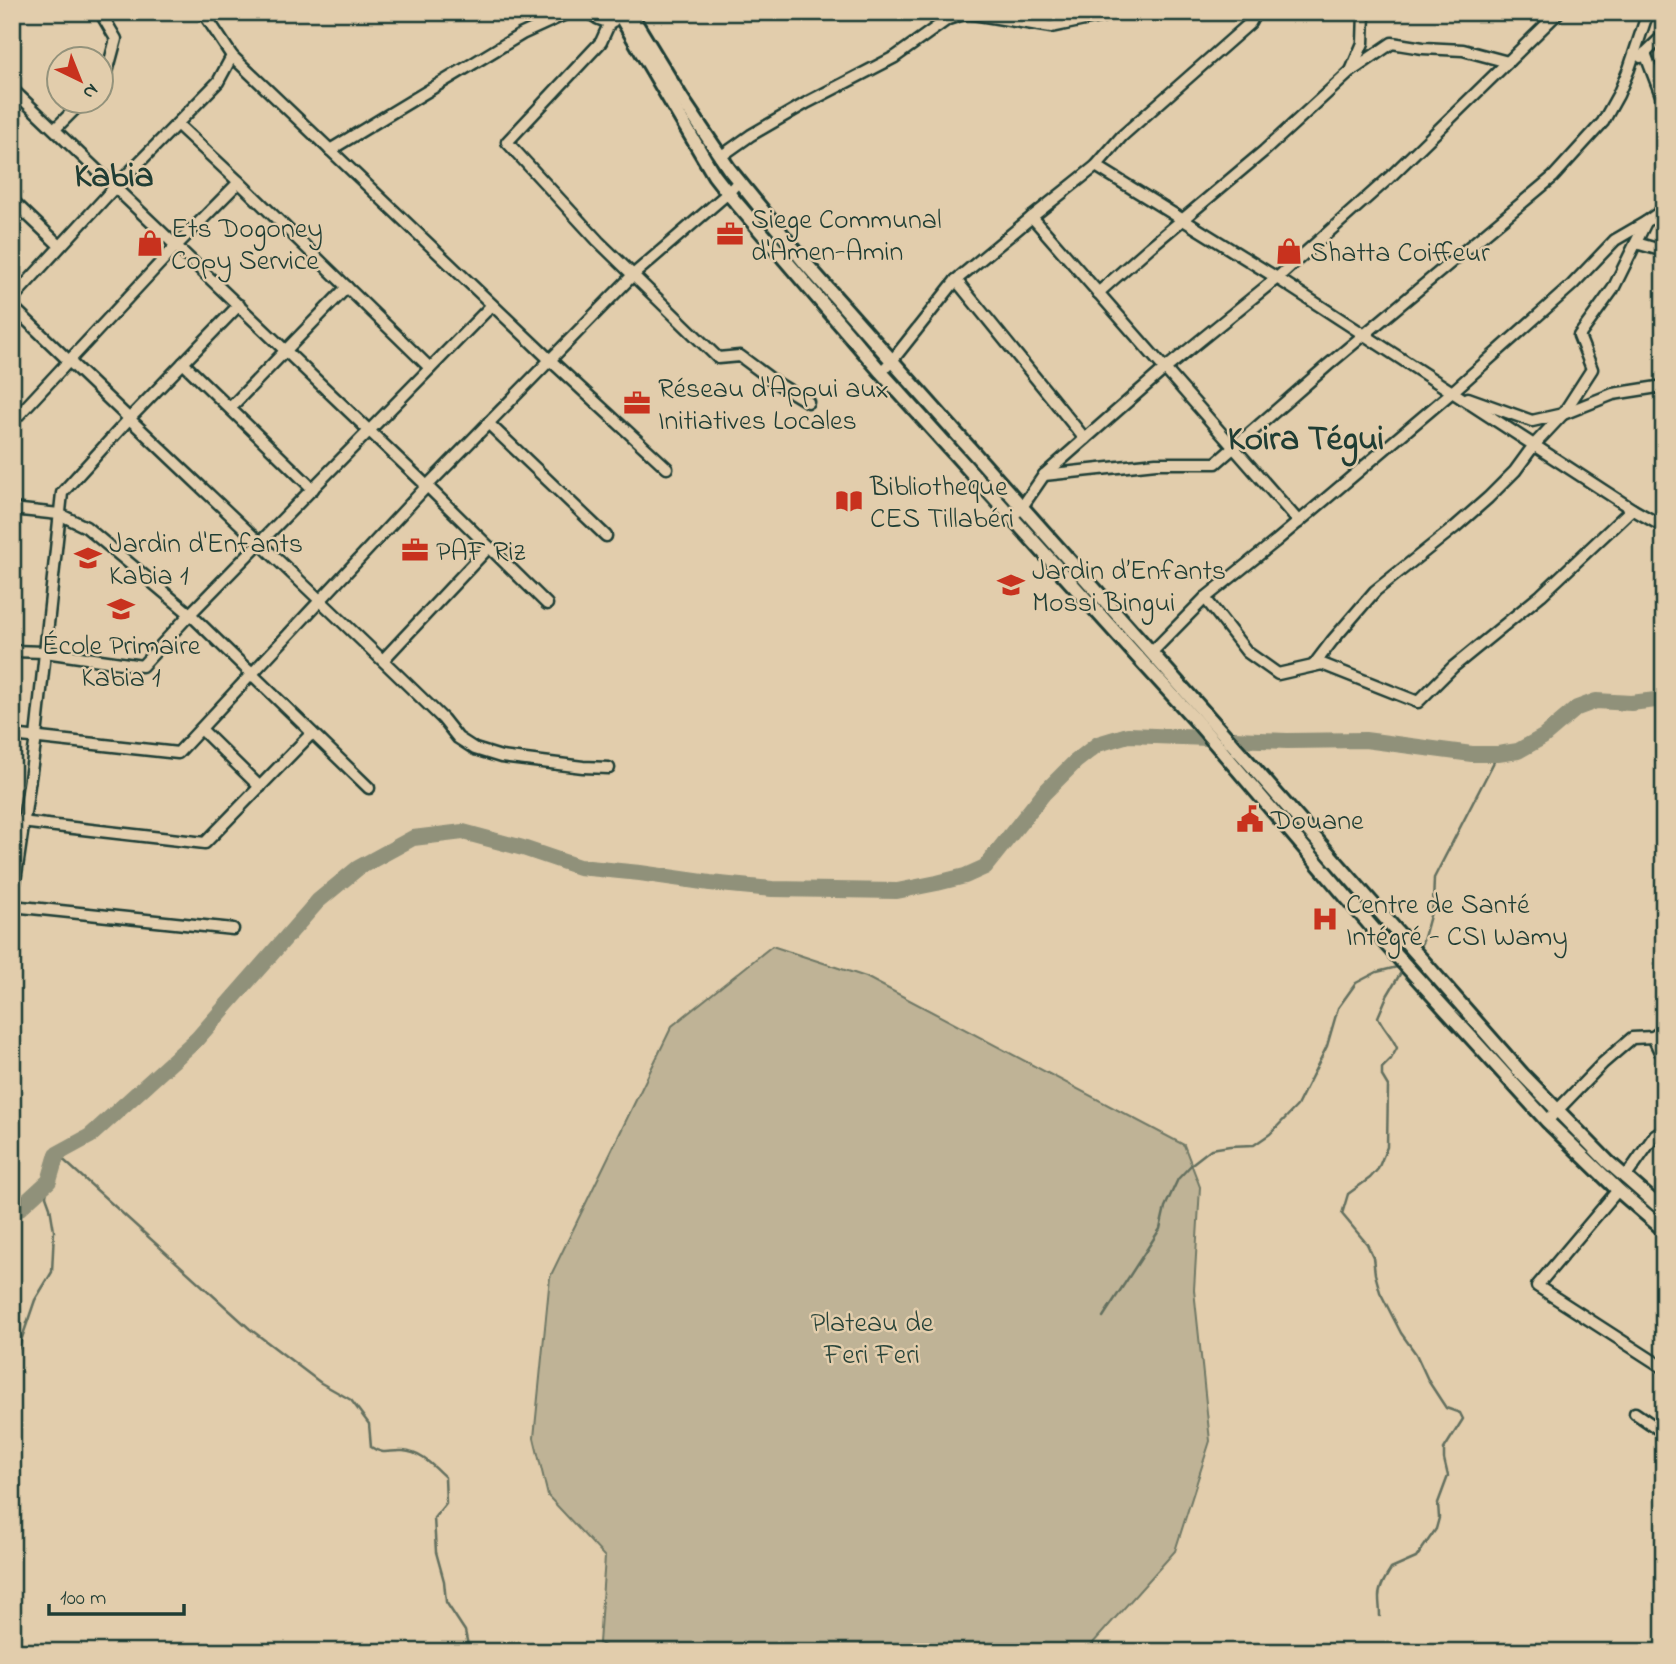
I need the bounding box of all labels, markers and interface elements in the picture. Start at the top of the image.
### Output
north arrow [46,46,116,116]
text: N [76,76,104,105]
district label: Kabia [74,152,154,203]
place label: Siege Communal d'Amen-Amin [751,201,942,274]
place label: Ets Dogoney Copy Service [171,210,323,283]
office icon: Siege Communal d'Amen-Amin [715,219,745,249]
shop icon: Ets Dogoney Copy Service [135,228,165,258]
place label: Shatta Coiffeur [1310,234,1490,275]
shop icon: Shatta Coiffeur [1274,236,1304,266]
place label: Réseau d'Appui aux Initiatives Locales [658,370,889,443]
office icon: Réseau d'Appui aux Initiatives Locales [622,388,652,418]
district label: Koira Tégui [1228,415,1384,467]
place label: Bibliotheque CES Tillabéri [869,468,1014,541]
library icon: Bibliotheque CES Tillabéri [834,486,864,516]
place label: Jardin d'Enfants Kabia 1 [109,525,303,598]
place label: PAF Riz [436,533,525,574]
office icon: PAF Riz [400,535,430,565]
school or university icon: Jardin d'Enfants Kabia 1 [73,543,103,573]
place label: Jardin d’Enfants Mossi Bingui [1032,552,1226,625]
school or university icon: Jardin d’Enfants Mossi Bingui [996,570,1026,600]
school or university icon: École Primaire Kabia 1 [106,594,136,624]
place label: École Primaire Kabia 1 [42,627,201,700]
place label: Douane [1270,802,1364,843]
public building icon: Douane [1235,804,1265,834]
place label: Centre de Santé Intégré - CSI Wamy [1346,886,1568,959]
hospital icon: Centre de Santé Intégré - CSI Wamy [1310,904,1340,934]
park label: Plateau de Feri Feri [811,1304,934,1377]
scale bar [49,1573,184,1617]
text: 100 m [60,1584,106,1614]

